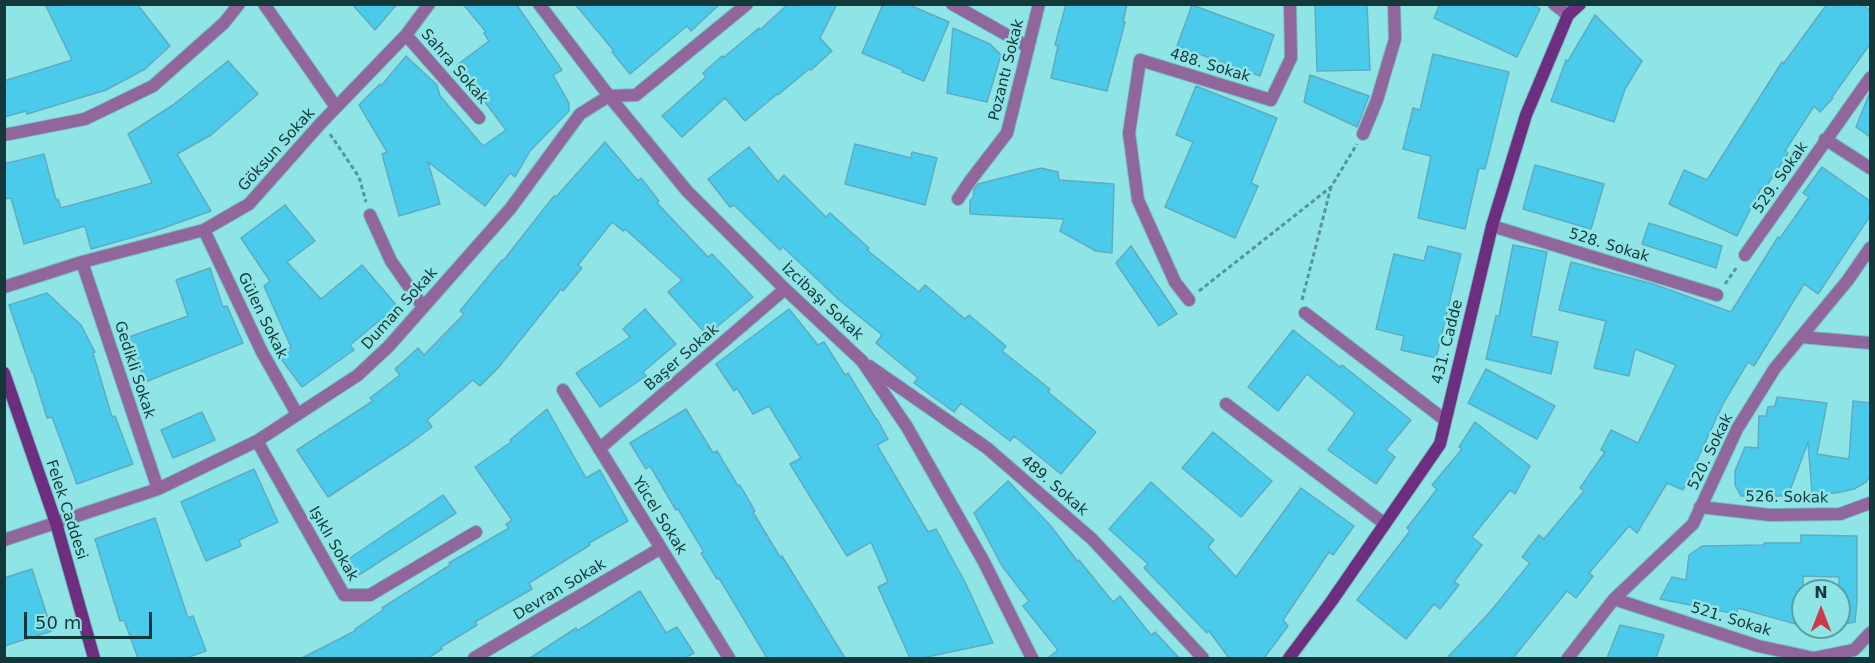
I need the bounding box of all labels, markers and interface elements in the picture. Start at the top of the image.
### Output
street label: Pozantı Sokak [986,17,1028,123]
street label: Sahra Sokak [417,26,491,108]
street label: 488. Sokak [1168,45,1252,87]
street label: Göksun Sokak [235,105,319,195]
street label: 529. Sokak [1750,139,1812,217]
street label: 528. Sokak [1567,225,1651,267]
street label: İzcibaşı Sokak [777,260,867,344]
street label: Duman Sokak [358,264,442,354]
street label: Gülen Sokak [233,270,291,362]
street label: 431. Cadde [1429,298,1467,386]
street label: Gedikli Sokak [110,319,158,421]
street label: Başer Sokak [641,321,723,395]
street label: 520. Sokak [1685,411,1737,493]
street label: 489. Sokak [1017,452,1091,520]
street label: Felek Caddesi [41,458,91,562]
street label: Yücel Sokak [628,474,690,558]
street label: 526. Sokak [1745,488,1829,508]
street label: Işıklı Sokak [304,503,362,585]
street label: Devran Sokak [511,555,609,625]
north arrow [1791,579,1851,639]
text: N [1814,583,1828,602]
street label: 521. Sokak [1689,599,1773,641]
scale bar [27,600,154,638]
text: 50 m [35,612,81,633]

